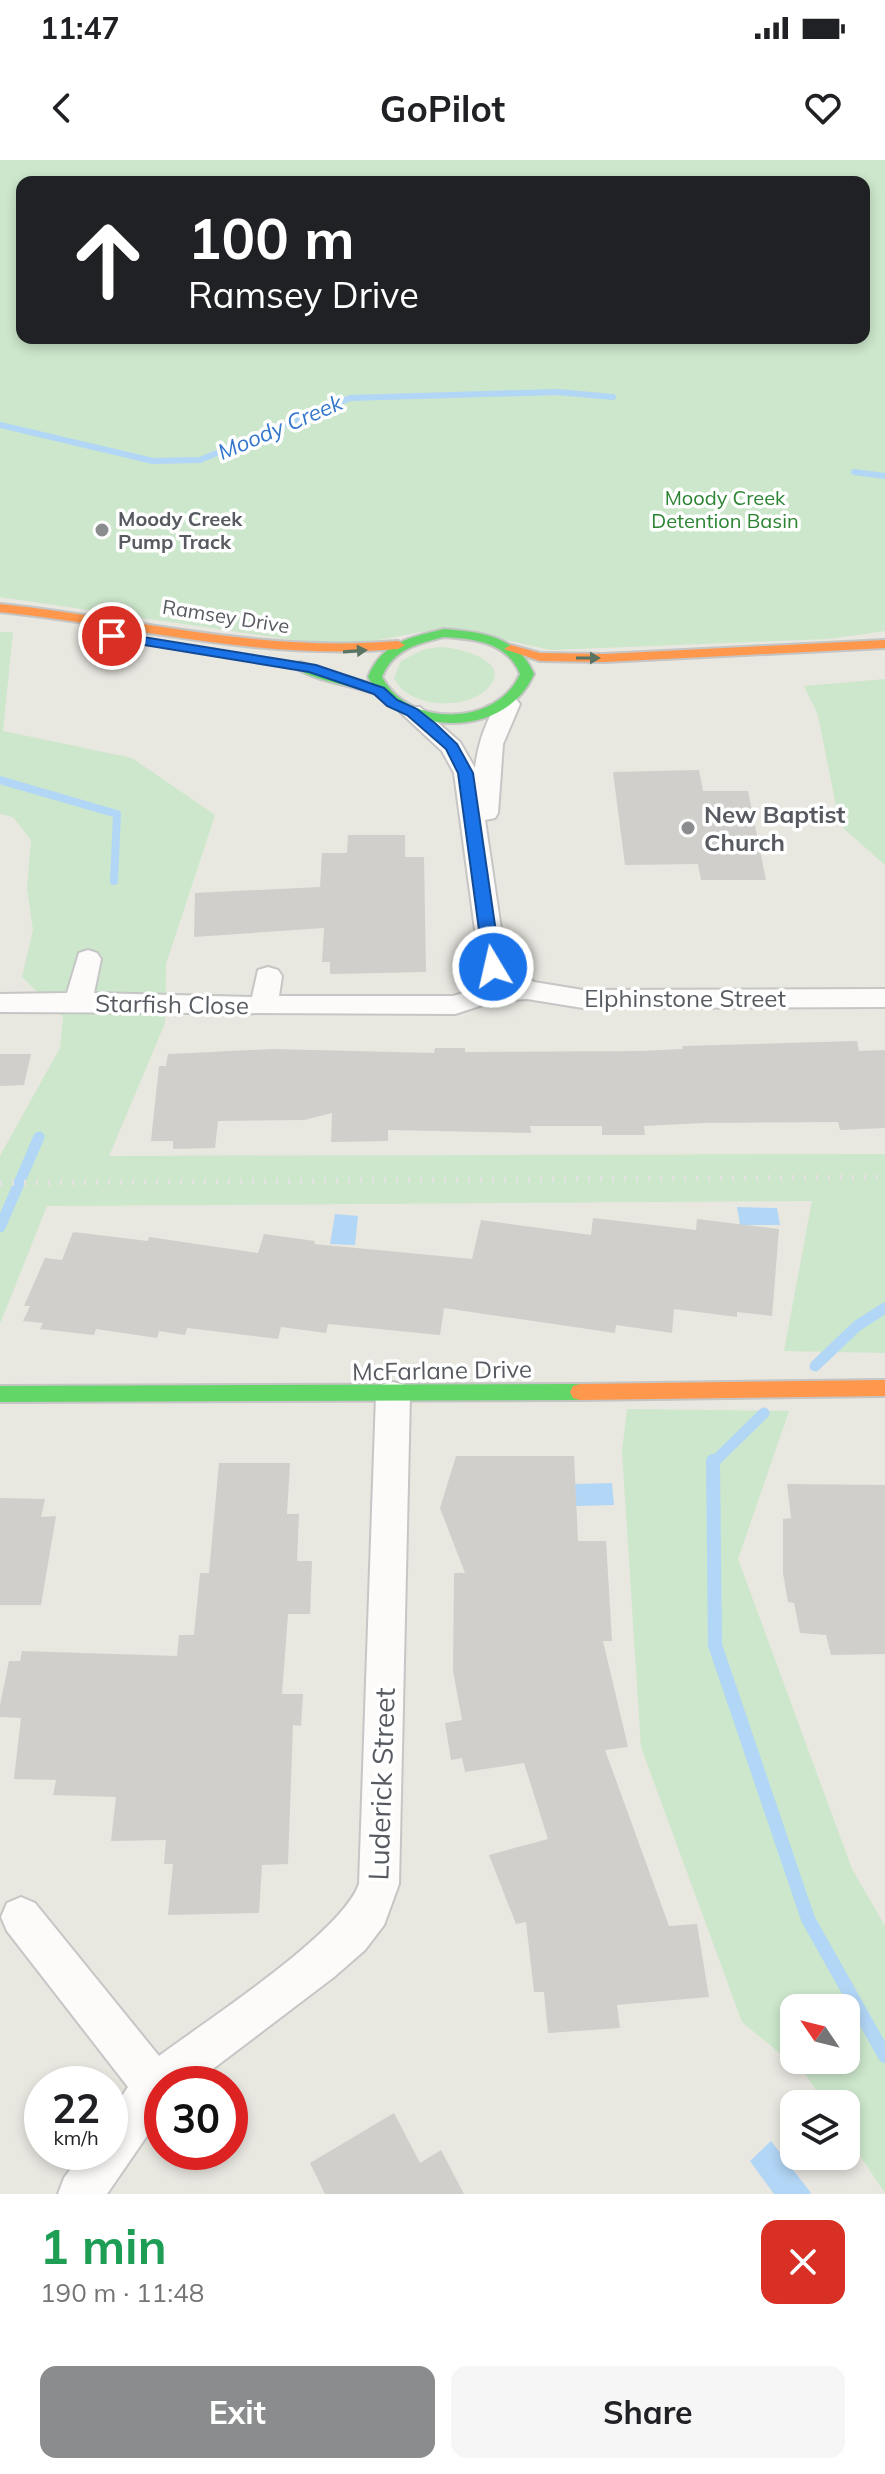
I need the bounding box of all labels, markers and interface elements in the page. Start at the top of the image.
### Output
text: 11:47 [40,9,119,47]
icon: back [40,86,84,130]
text: GoPilot [380,86,505,131]
icon: heart [801,86,845,130]
text: 100 m [188,203,355,273]
icon: ahead [56,208,160,312]
text: Ramsey Drive [188,272,419,317]
water label: Moody Creek [213,388,347,466]
park label: Moody Creek Detention Basin [651,485,799,533]
place label: Moody Creek Pump Track [118,506,243,554]
marker: Moody Creek Pump Track [93,521,111,539]
street label: Ramsey Drive [161,594,291,638]
pin [78,602,146,670]
icon: arrive [90,614,134,658]
one-way arrow [343,644,368,657]
one-way arrow [576,652,601,664]
place label: New Baptist Church [704,799,845,857]
marker: New Baptist Church [679,819,697,837]
position arrow [451,925,535,1009]
street label: Elphinstone Street [584,983,786,1013]
street label: Starfish Close [95,988,249,1020]
street label: McFarlane Drive [352,1353,532,1387]
street label: Luderick Street [360,1687,402,1881]
north arrow [780,1994,860,2074]
map controls [780,1994,860,2170]
speed limit sign: 30 [144,2066,248,2170]
text: 22 [52,2083,100,2133]
button: layers [780,2090,860,2170]
text: km/h [53,2125,99,2150]
text: 1 min [40,2216,167,2276]
button: close [761,2220,845,2304]
text: 190 m · 11:48 [40,2276,204,2309]
button: Exit [40,2366,435,2458]
button: Share [451,2366,845,2458]

